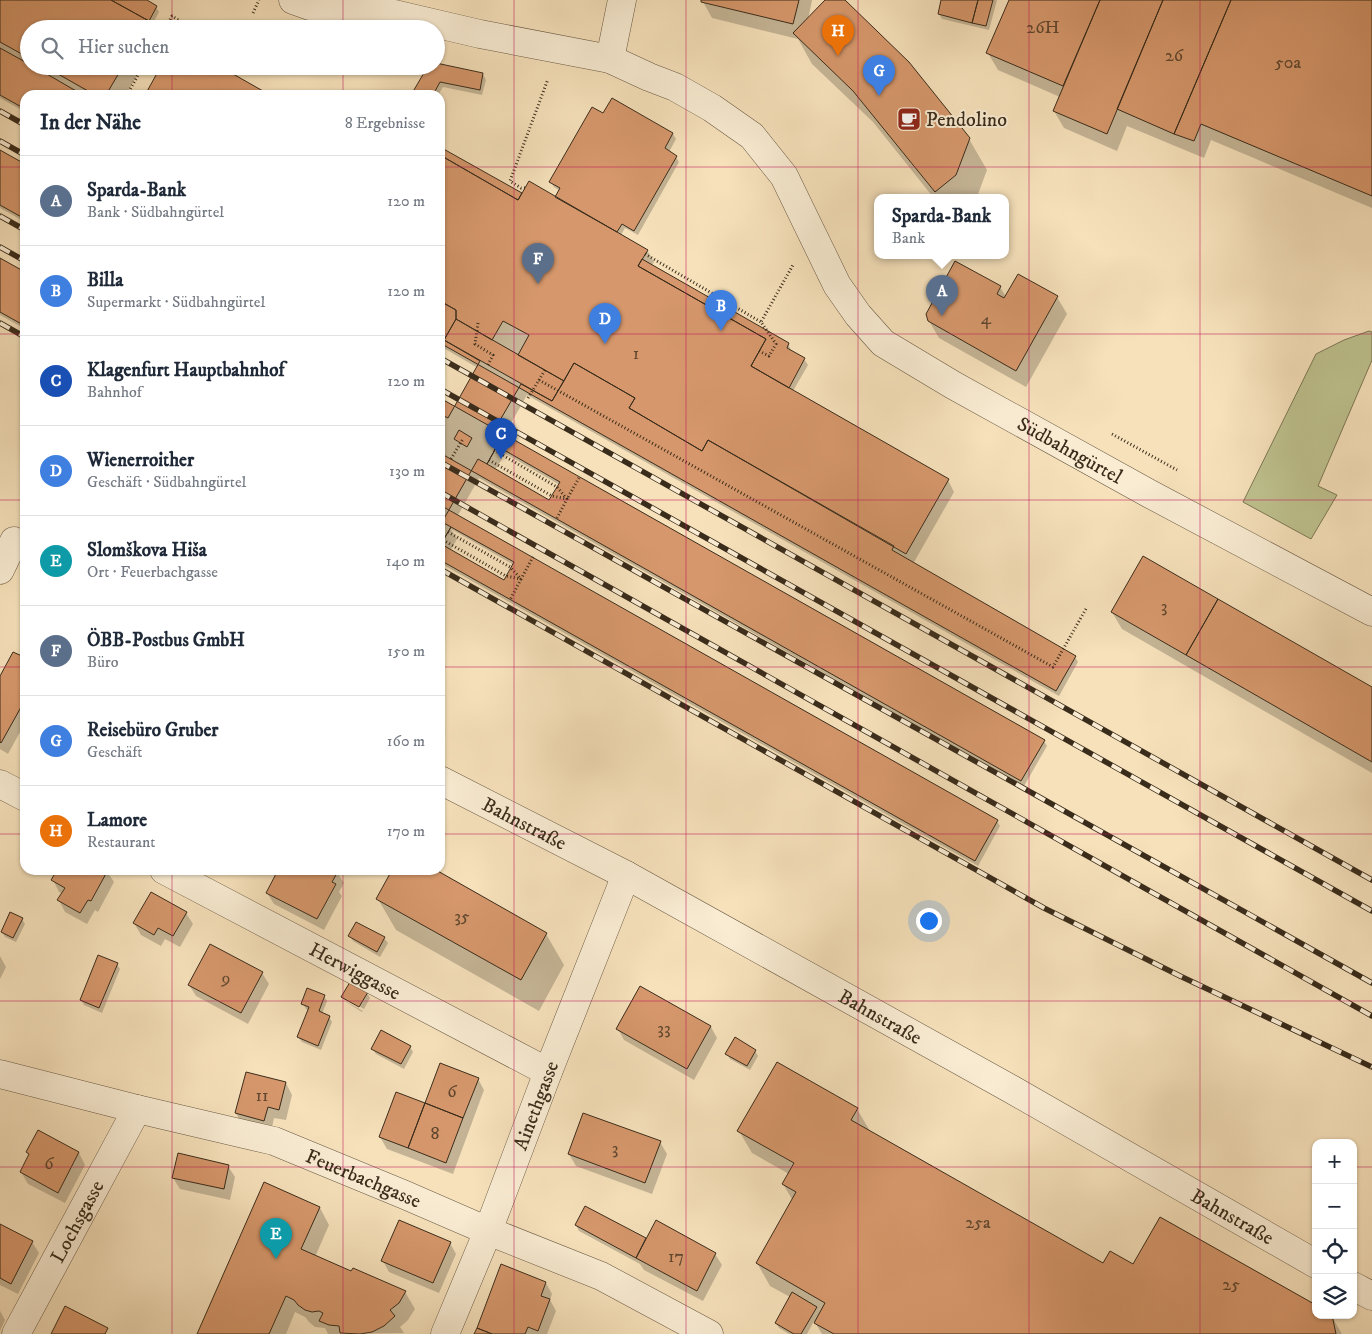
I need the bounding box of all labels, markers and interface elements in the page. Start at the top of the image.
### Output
pin: H [822,15,854,56]
house number: 26H [1026,17,1060,39]
search box [20,20,445,75]
icon: search [38,34,66,62]
text: Hier suchen [78,36,169,59]
house number: 26 [1165,45,1184,67]
house number: 50a [1275,52,1301,74]
pin: G [863,55,895,96]
cafe icon: Pendolino [896,106,922,132]
place label: Pendolino [926,108,1007,133]
text: In der Nähe [40,110,141,136]
text: 8 Ergebnisse [345,113,425,133]
text: Sparda-Bank [87,179,186,202]
text: A [51,191,61,211]
text: 120 m [387,191,425,211]
popup [874,194,1009,259]
text: Bank · Südbahngürtel [87,202,224,222]
text: Sparda-Bank [892,205,991,228]
text: Bank [892,228,925,248]
pin: F [522,243,554,284]
text: Billa [87,269,123,292]
pin: A [926,275,958,316]
text: B [51,281,61,301]
text: 120 m [387,281,425,301]
pin: B [705,290,737,331]
text: Supermarkt · Südbahngürtel [87,292,265,312]
pin: D [589,303,621,344]
house number: 4 [981,308,992,330]
house number: 1 [633,343,639,365]
text: Klagenfurt Hauptbahnhof [87,359,284,382]
text: C [51,371,61,391]
text: 120 m [387,371,425,391]
text: Bahnhof [87,382,142,402]
street label: Südbahngürtel [1012,412,1126,490]
pin: C [485,418,517,459]
text: Wienerroither [87,449,194,472]
text: D [50,461,62,481]
text: 130 m [389,461,425,481]
text: Geschäft · Südbahngürtel [87,472,246,492]
text: Slomškova Hiša [87,539,207,562]
text: E [50,551,62,571]
text: 140 m [386,551,425,571]
text: Ort · Feuerbachgasse [87,562,218,582]
house number: 3 [1161,596,1167,618]
text: ÖBB-Postbus GmbH [87,629,245,652]
text: F [51,641,61,661]
text: 150 m [387,641,425,661]
text: Büro [87,652,119,672]
text: Reisebüro Gruber [87,719,218,742]
text: G [50,731,62,751]
text: 160 m [387,731,425,751]
text: Geschäft [87,742,142,762]
street label: Bahnstraße [477,793,570,856]
text: Lamore [87,809,147,832]
text: H [49,821,63,841]
text: 170 m [387,821,425,841]
text: Restaurant [87,832,155,852]
house number: 35 [454,906,470,928]
your location [916,908,942,934]
street label: Herwiggasse [304,938,405,1006]
house number: 9 [221,968,230,990]
street label: Bahnstraße [834,985,926,1051]
house number: 33 [657,1018,671,1040]
street label: Ainethgasse [509,1058,565,1154]
house number: 6 [447,1081,457,1103]
house number: 11 [255,1085,269,1107]
house number: 8 [430,1123,440,1145]
house number: 3 [612,1138,618,1160]
map controls [1312,1139,1357,1319]
button: + [1312,1139,1357,1184]
street label: Feuerbachgasse [302,1144,424,1214]
house number: 6 [44,1153,54,1175]
street label: Lochsgasse [46,1176,110,1267]
street label: Bahnstraße [1186,1184,1278,1251]
button: − [1312,1184,1357,1229]
house number: 25a [965,1212,991,1234]
pin: E [260,1218,292,1259]
button: locate [1312,1229,1357,1274]
house number: 17 [668,1246,684,1268]
house number: 25 [1222,1274,1240,1296]
button: layers [1312,1274,1357,1319]

